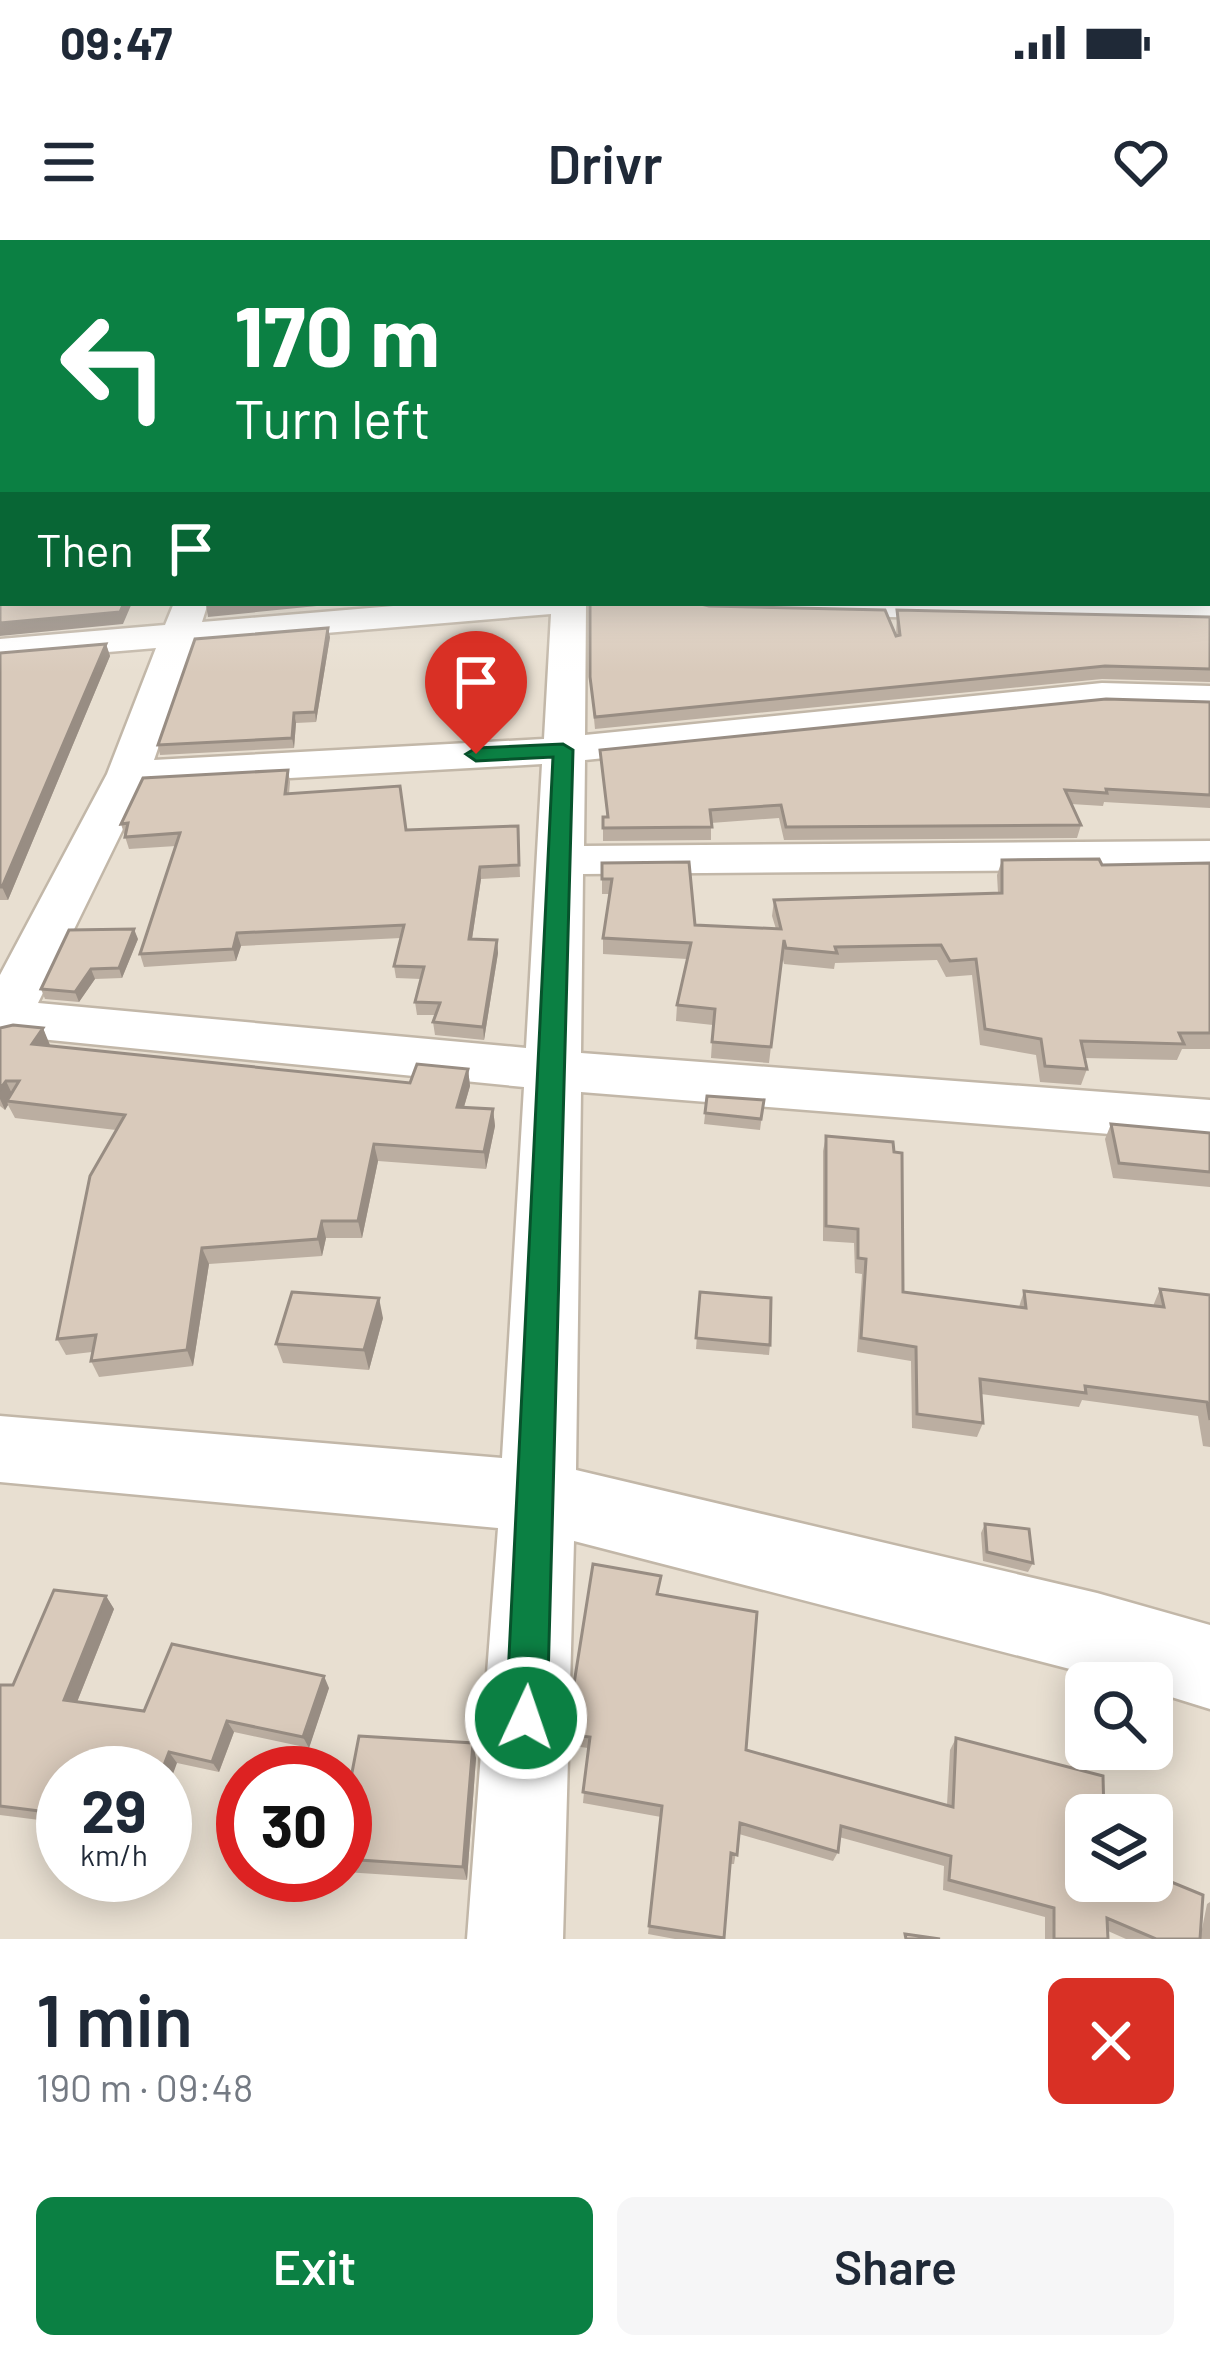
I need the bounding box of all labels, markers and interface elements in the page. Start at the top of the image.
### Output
text: 09:47 [60,15,172,69]
icon: menu [36,129,102,195]
icon: heart [1108,129,1174,195]
text: Drivr [548,130,662,195]
text: 170 m [234,283,440,384]
icon: left [36,288,192,444]
text: Turn left [234,385,431,450]
icon: arrive [158,516,224,582]
text: Then [36,522,134,576]
pin [425,631,527,754]
icon: arrive [443,649,509,715]
position arrow [463,1655,589,1781]
map controls [1065,1662,1173,1902]
button: search [1065,1662,1173,1770]
speed limit sign: 30 [216,1746,372,1902]
text: 29 [81,1773,147,1845]
button: layers [1065,1794,1173,1902]
text: km/h [80,1836,148,1872]
text: 1 min [36,1975,193,2061]
button: close [1048,1978,1174,2104]
text: 190 m · 09:48 [36,2063,253,2110]
button: Exit [36,2197,593,2335]
button: Share [617,2197,1174,2335]

